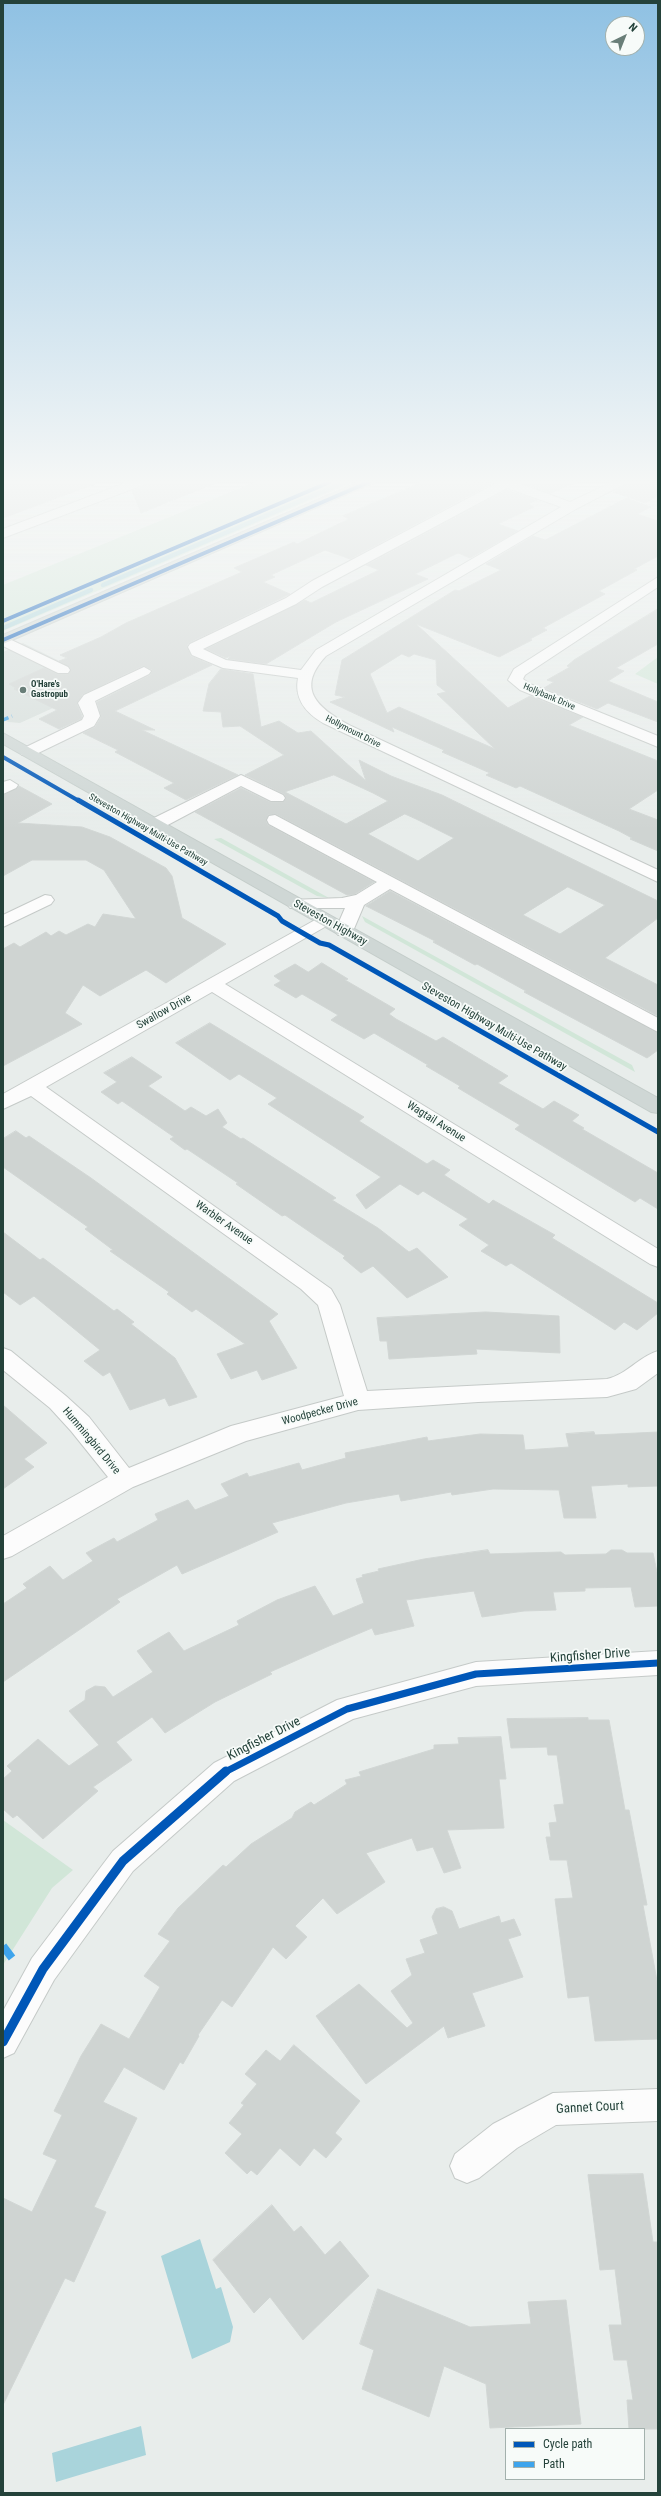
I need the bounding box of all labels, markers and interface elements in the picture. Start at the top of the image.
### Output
north arrow [605,16,645,56]
text: N [626,21,640,35]
place label: O'Hare's Gastropub [31,680,68,701]
street label: Hollybank Drive [522,681,576,713]
marker: O'Hare's Gastropub [18,685,28,695]
street label: Hollymount Drive [324,713,382,751]
street label: Steveston Highway Multi-Use Pathway [87,792,209,868]
street label: Steveston Highway [291,897,369,949]
street label: Steveston Highway Multi-Use Pathway [419,980,569,1074]
street label: Swallow Drive [134,992,194,1032]
street label: Wagtail Avenue [404,1099,468,1145]
street label: Warbler Avenue [193,1198,255,1248]
street label: Woodpecker Drive [281,1396,359,1428]
street label: Hummingbird Drive [59,1405,123,1477]
street label: Kingfisher Drive [549,1645,631,1667]
street label: Kingfisher Drive [225,1714,303,1764]
street label: Gannet Court [556,2098,624,2118]
legend [505,2428,645,2480]
text: Cycle path [543,2437,592,2451]
text: Path [543,2457,565,2471]

